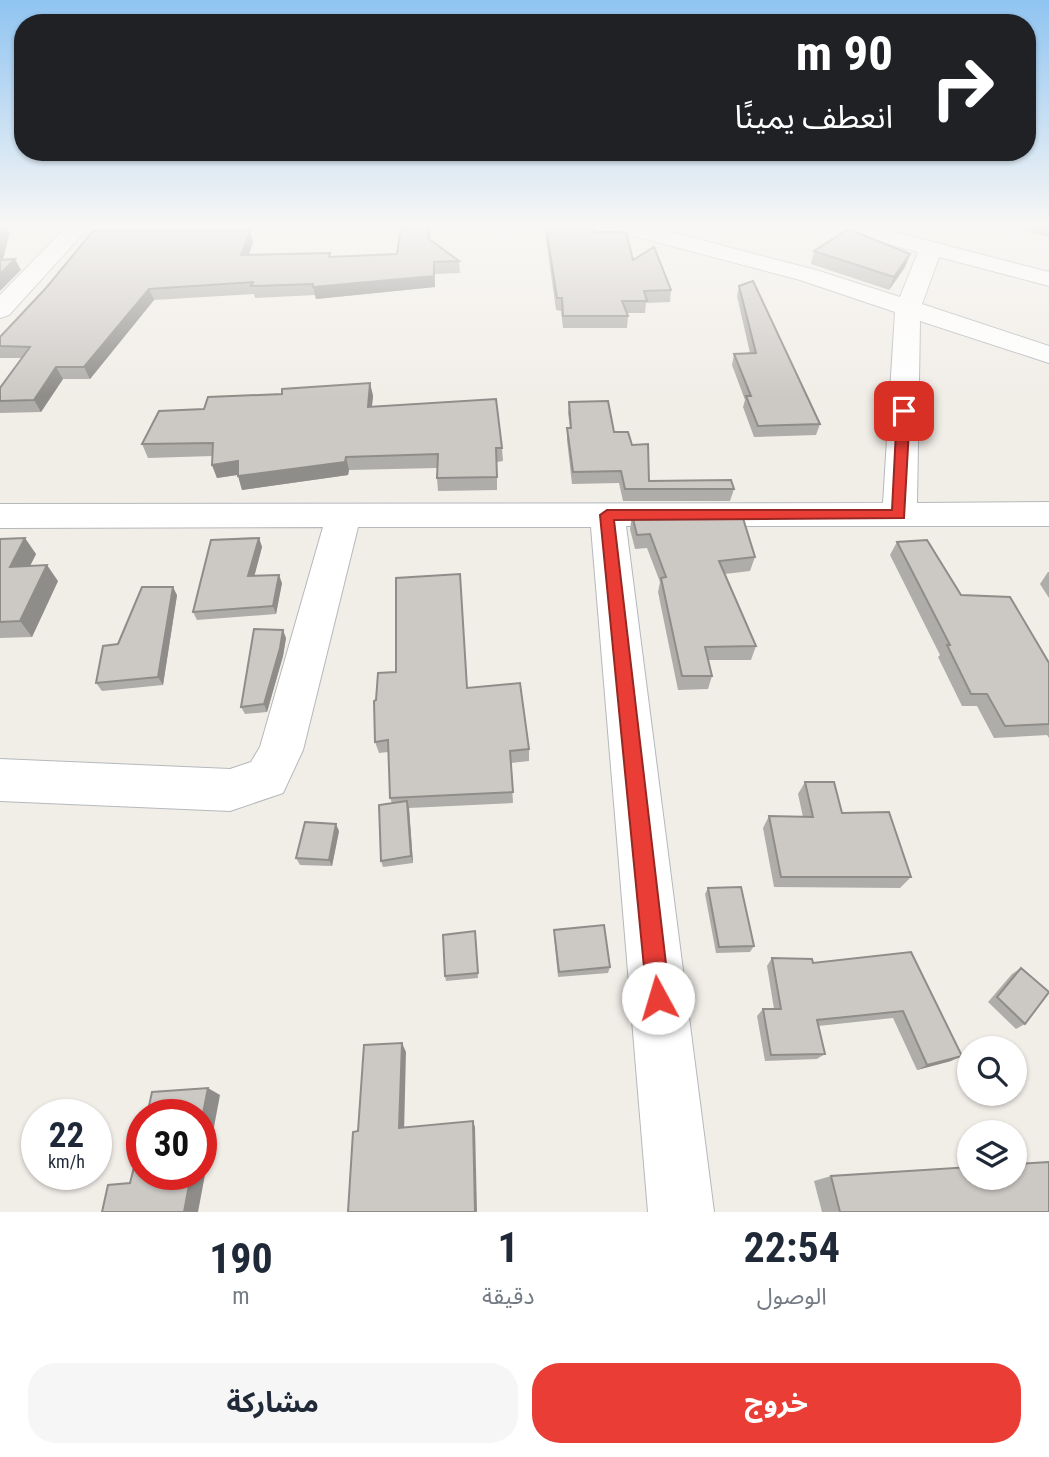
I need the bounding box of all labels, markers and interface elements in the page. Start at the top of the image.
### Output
text: 90 m [796,25,893,82]
icon: right [917,42,1008,133]
text: انعطف يمينًا [735,98,893,136]
pin [874,381,934,441]
icon: arrive [885,392,923,430]
position arrow [621,961,695,1035]
map controls [957,1036,1027,1190]
button: search [957,1036,1027,1106]
speed limit sign: 30 [126,1099,217,1190]
text: 22 [49,1115,84,1156]
button: layers [957,1120,1027,1190]
text: km/h [48,1151,85,1172]
text: 1 [498,1223,519,1272]
text: 22:54 [743,1223,840,1272]
text: 190 [209,1234,273,1283]
text: m [232,1283,250,1310]
text: دقيقة [482,1283,534,1310]
text: الوصول [757,1283,827,1310]
button: مشاركة [28,1363,518,1443]
button: خروج [532,1363,1021,1443]

